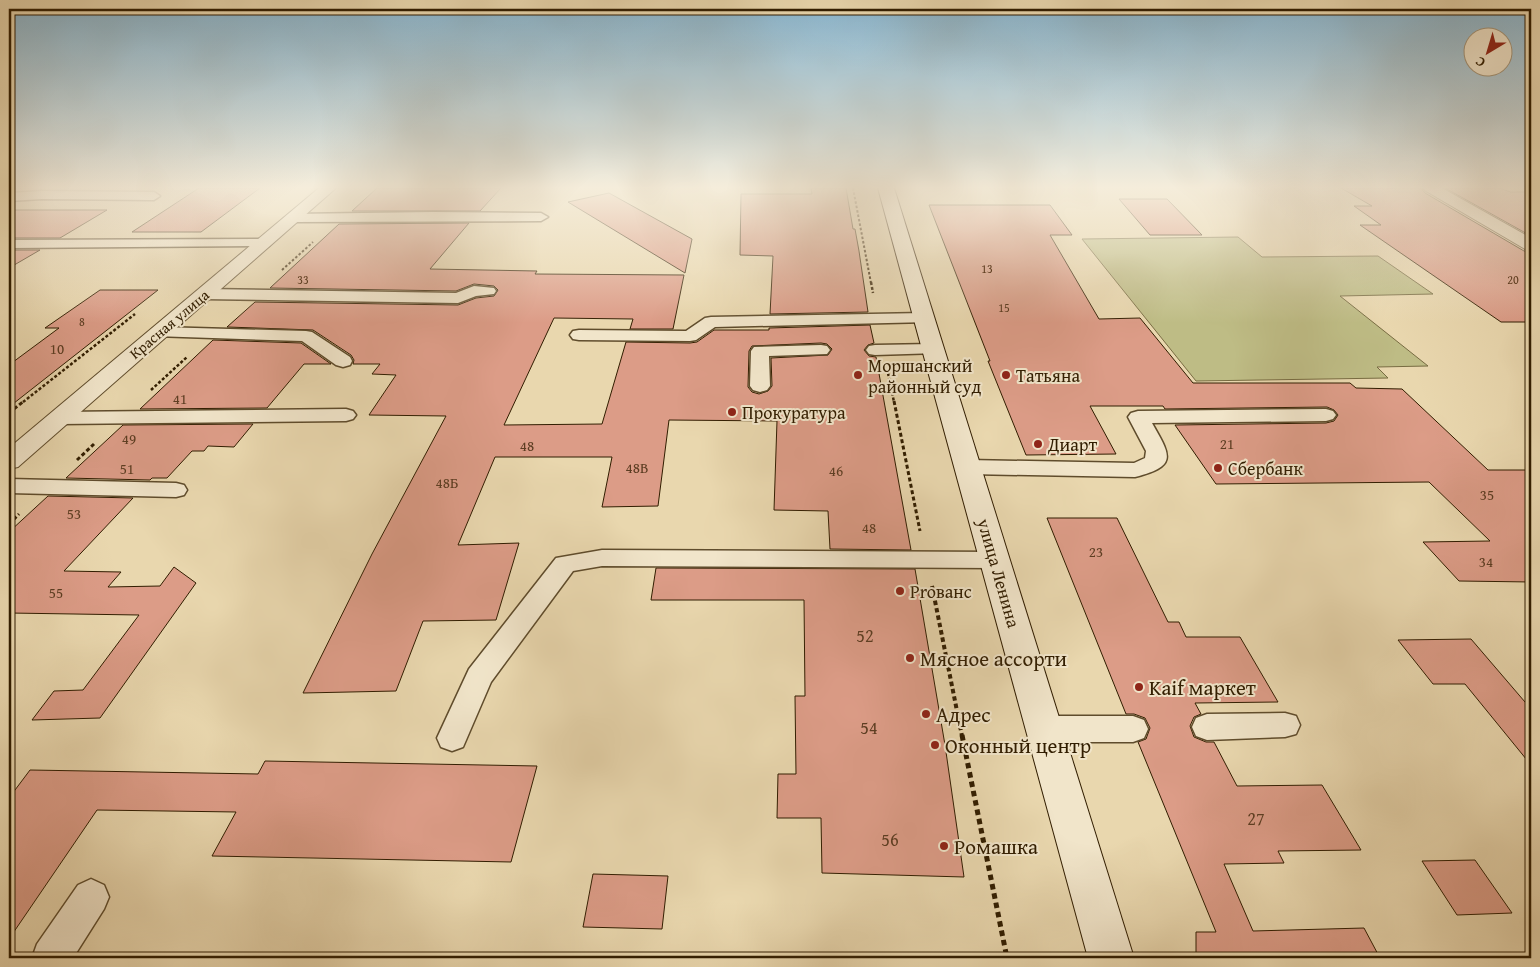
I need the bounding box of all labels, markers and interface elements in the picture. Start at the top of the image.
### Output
north arrow [1462,28,1512,78]
text: С [1471,52,1489,73]
house number: 13 [981,260,993,277]
house number: 33 [297,271,309,288]
house number: 20 [1507,271,1519,288]
street label: Красная улица [125,284,214,364]
house number: 15 [998,299,1010,316]
house number: 8 [79,313,85,330]
house number: 10 [50,338,64,359]
place label: Моршанский районный суд [868,352,981,400]
place label: Татьяна [1016,362,1080,389]
marker: Моршанский районный суд [852,369,864,381]
marker: Татьяна [1000,369,1012,381]
house number: 41 [173,388,187,409]
place label: Прокуратура [742,399,846,426]
marker: Прокуратура [726,406,738,418]
house number: 49 [122,428,136,449]
place label: Диарт [1047,431,1097,458]
house number: 21 [1220,433,1234,454]
house number: 48 [520,435,534,456]
marker: Диарт [1032,438,1044,450]
place label: Сбербанк [1228,455,1303,482]
house number: 48В [626,457,648,478]
house number: 51 [120,458,134,479]
house number: 46 [829,460,843,481]
marker: Сбербанк [1212,462,1224,474]
house number: 48Б [436,472,458,493]
house number: 35 [1480,484,1494,505]
house number: 53 [67,503,81,524]
street label: улица Ленина [970,514,1028,631]
house number: 48 [862,517,876,538]
house number: 23 [1089,541,1103,562]
house number: 34 [1479,551,1493,572]
place label: Proванс [910,578,972,605]
house number: 55 [49,582,63,603]
marker: Proванс [894,585,906,597]
house number: 52 [856,622,874,649]
place label: Мясное ассорти [920,643,1067,674]
marker: Мясное ассорти [904,652,916,664]
place label: Kaif маркет [1149,672,1256,703]
marker: Kaif маркет [1133,681,1145,693]
place label: Адрес [936,699,991,730]
marker: Адрес [920,708,932,720]
house number: 54 [860,714,878,741]
place label: Оконный центр [945,730,1091,761]
marker: Оконный центр [929,739,941,751]
house number: 27 [1247,805,1265,832]
house number: 56 [881,826,899,853]
place label: Ромашка [954,831,1038,862]
marker: Ромашка [938,840,950,852]

